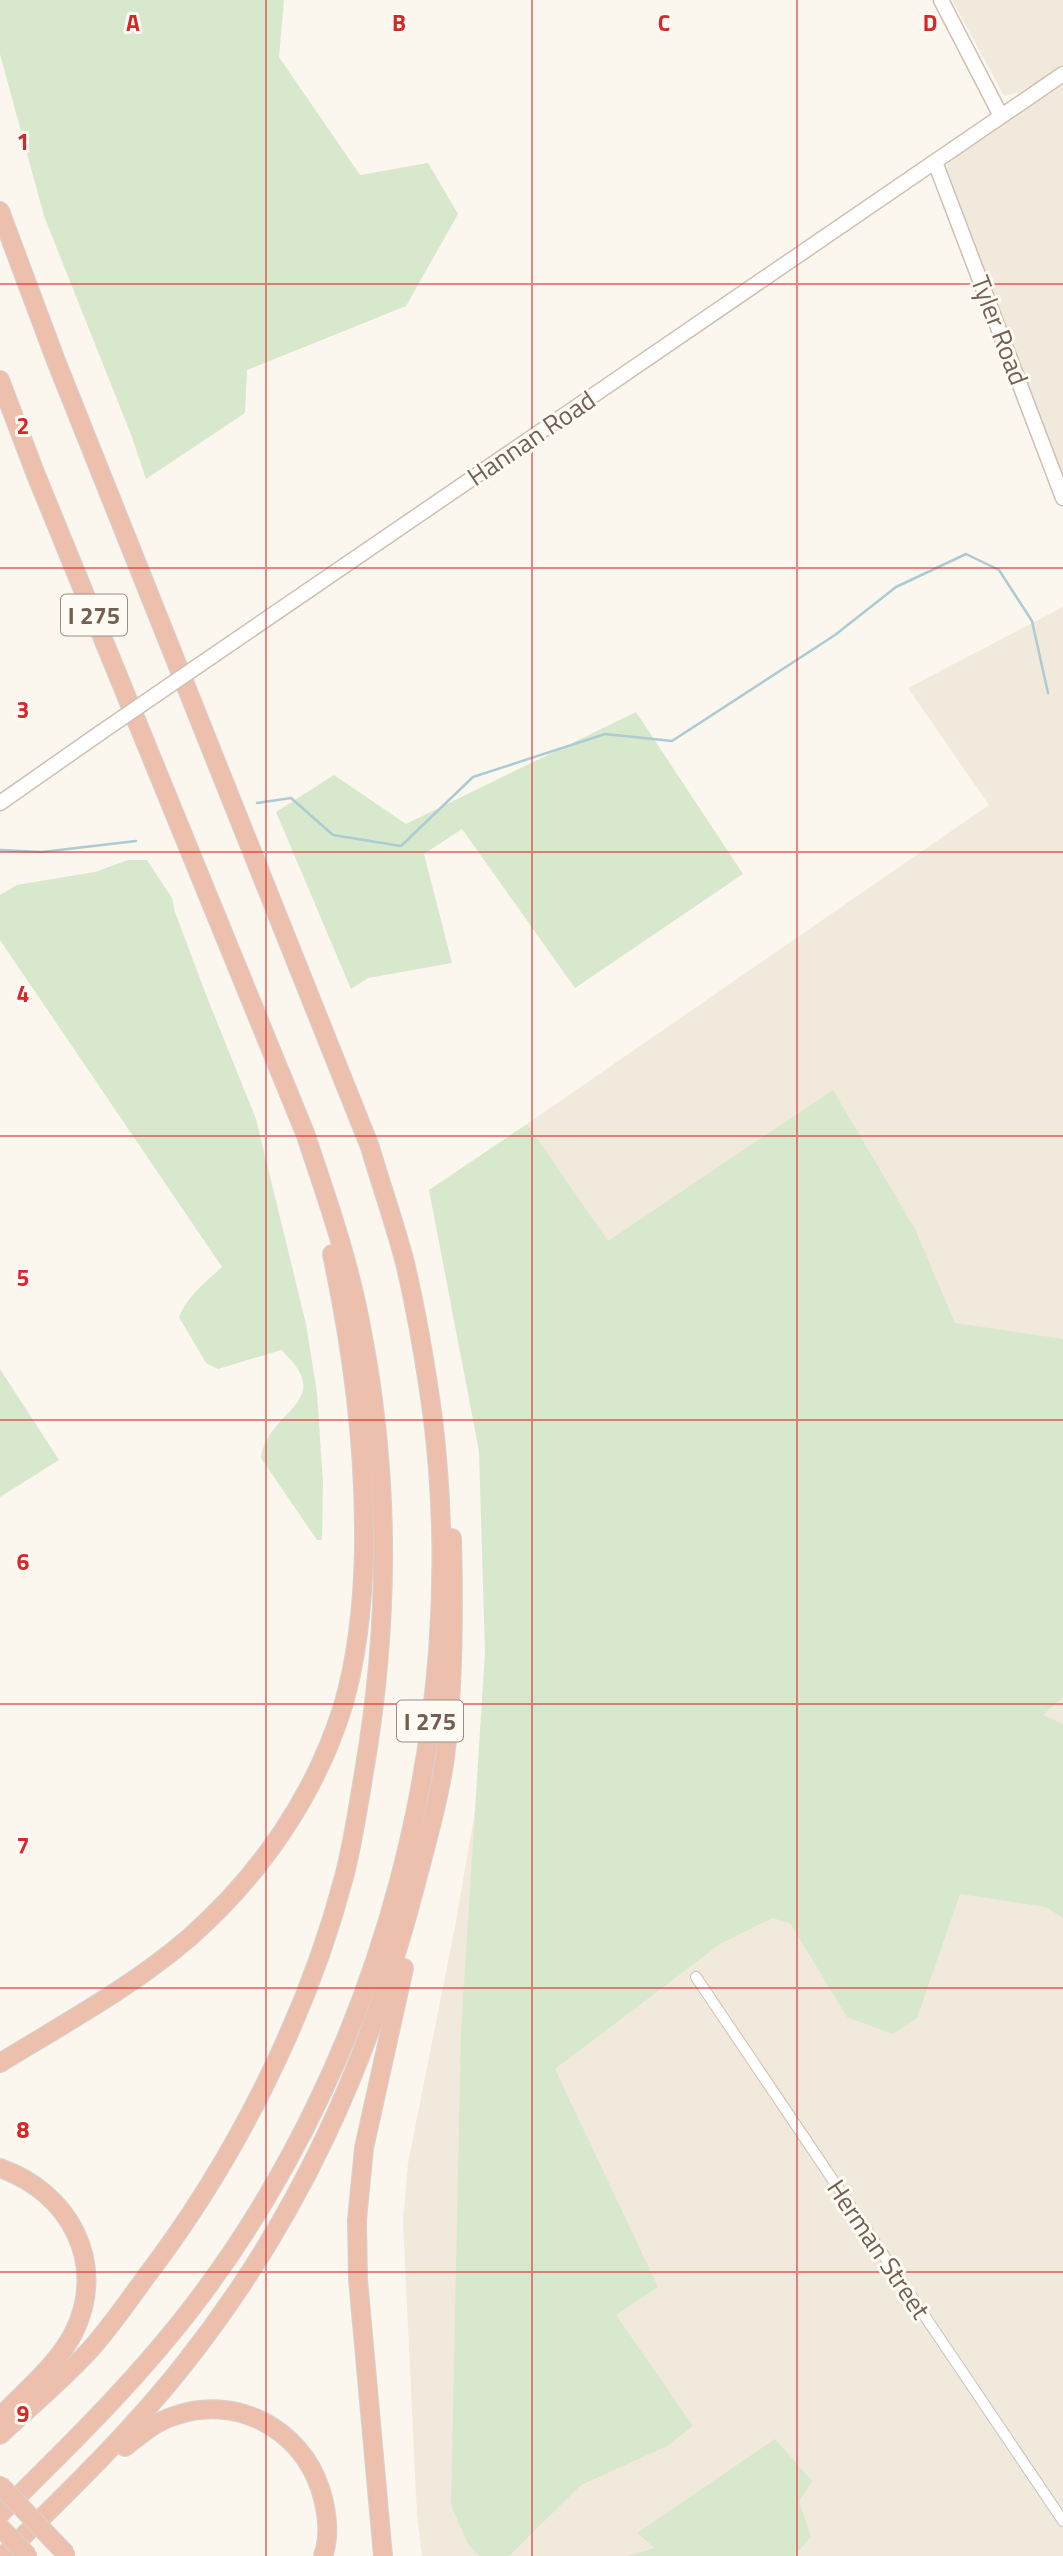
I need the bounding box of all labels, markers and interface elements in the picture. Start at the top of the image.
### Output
text: A [126,5,140,40]
text: B [392,5,406,40]
text: C [658,5,670,40]
text: D [923,5,937,40]
text: 1 [17,124,29,159]
street label: Tyler Road [961,270,1039,390]
street label: Hannan Road [459,381,603,495]
text: 2 [17,408,29,443]
road number: I 275 [61,594,127,636]
text: 3 [17,692,29,727]
text: 4 [17,976,29,1011]
text: 5 [17,1260,29,1295]
text: 6 [17,1544,30,1579]
road number: I 275 [397,1700,463,1742]
text: 7 [17,1828,29,1863]
text: 8 [17,2112,30,2147]
street label: Herman Street [818,2171,940,2327]
text: 9 [17,2396,30,2431]

